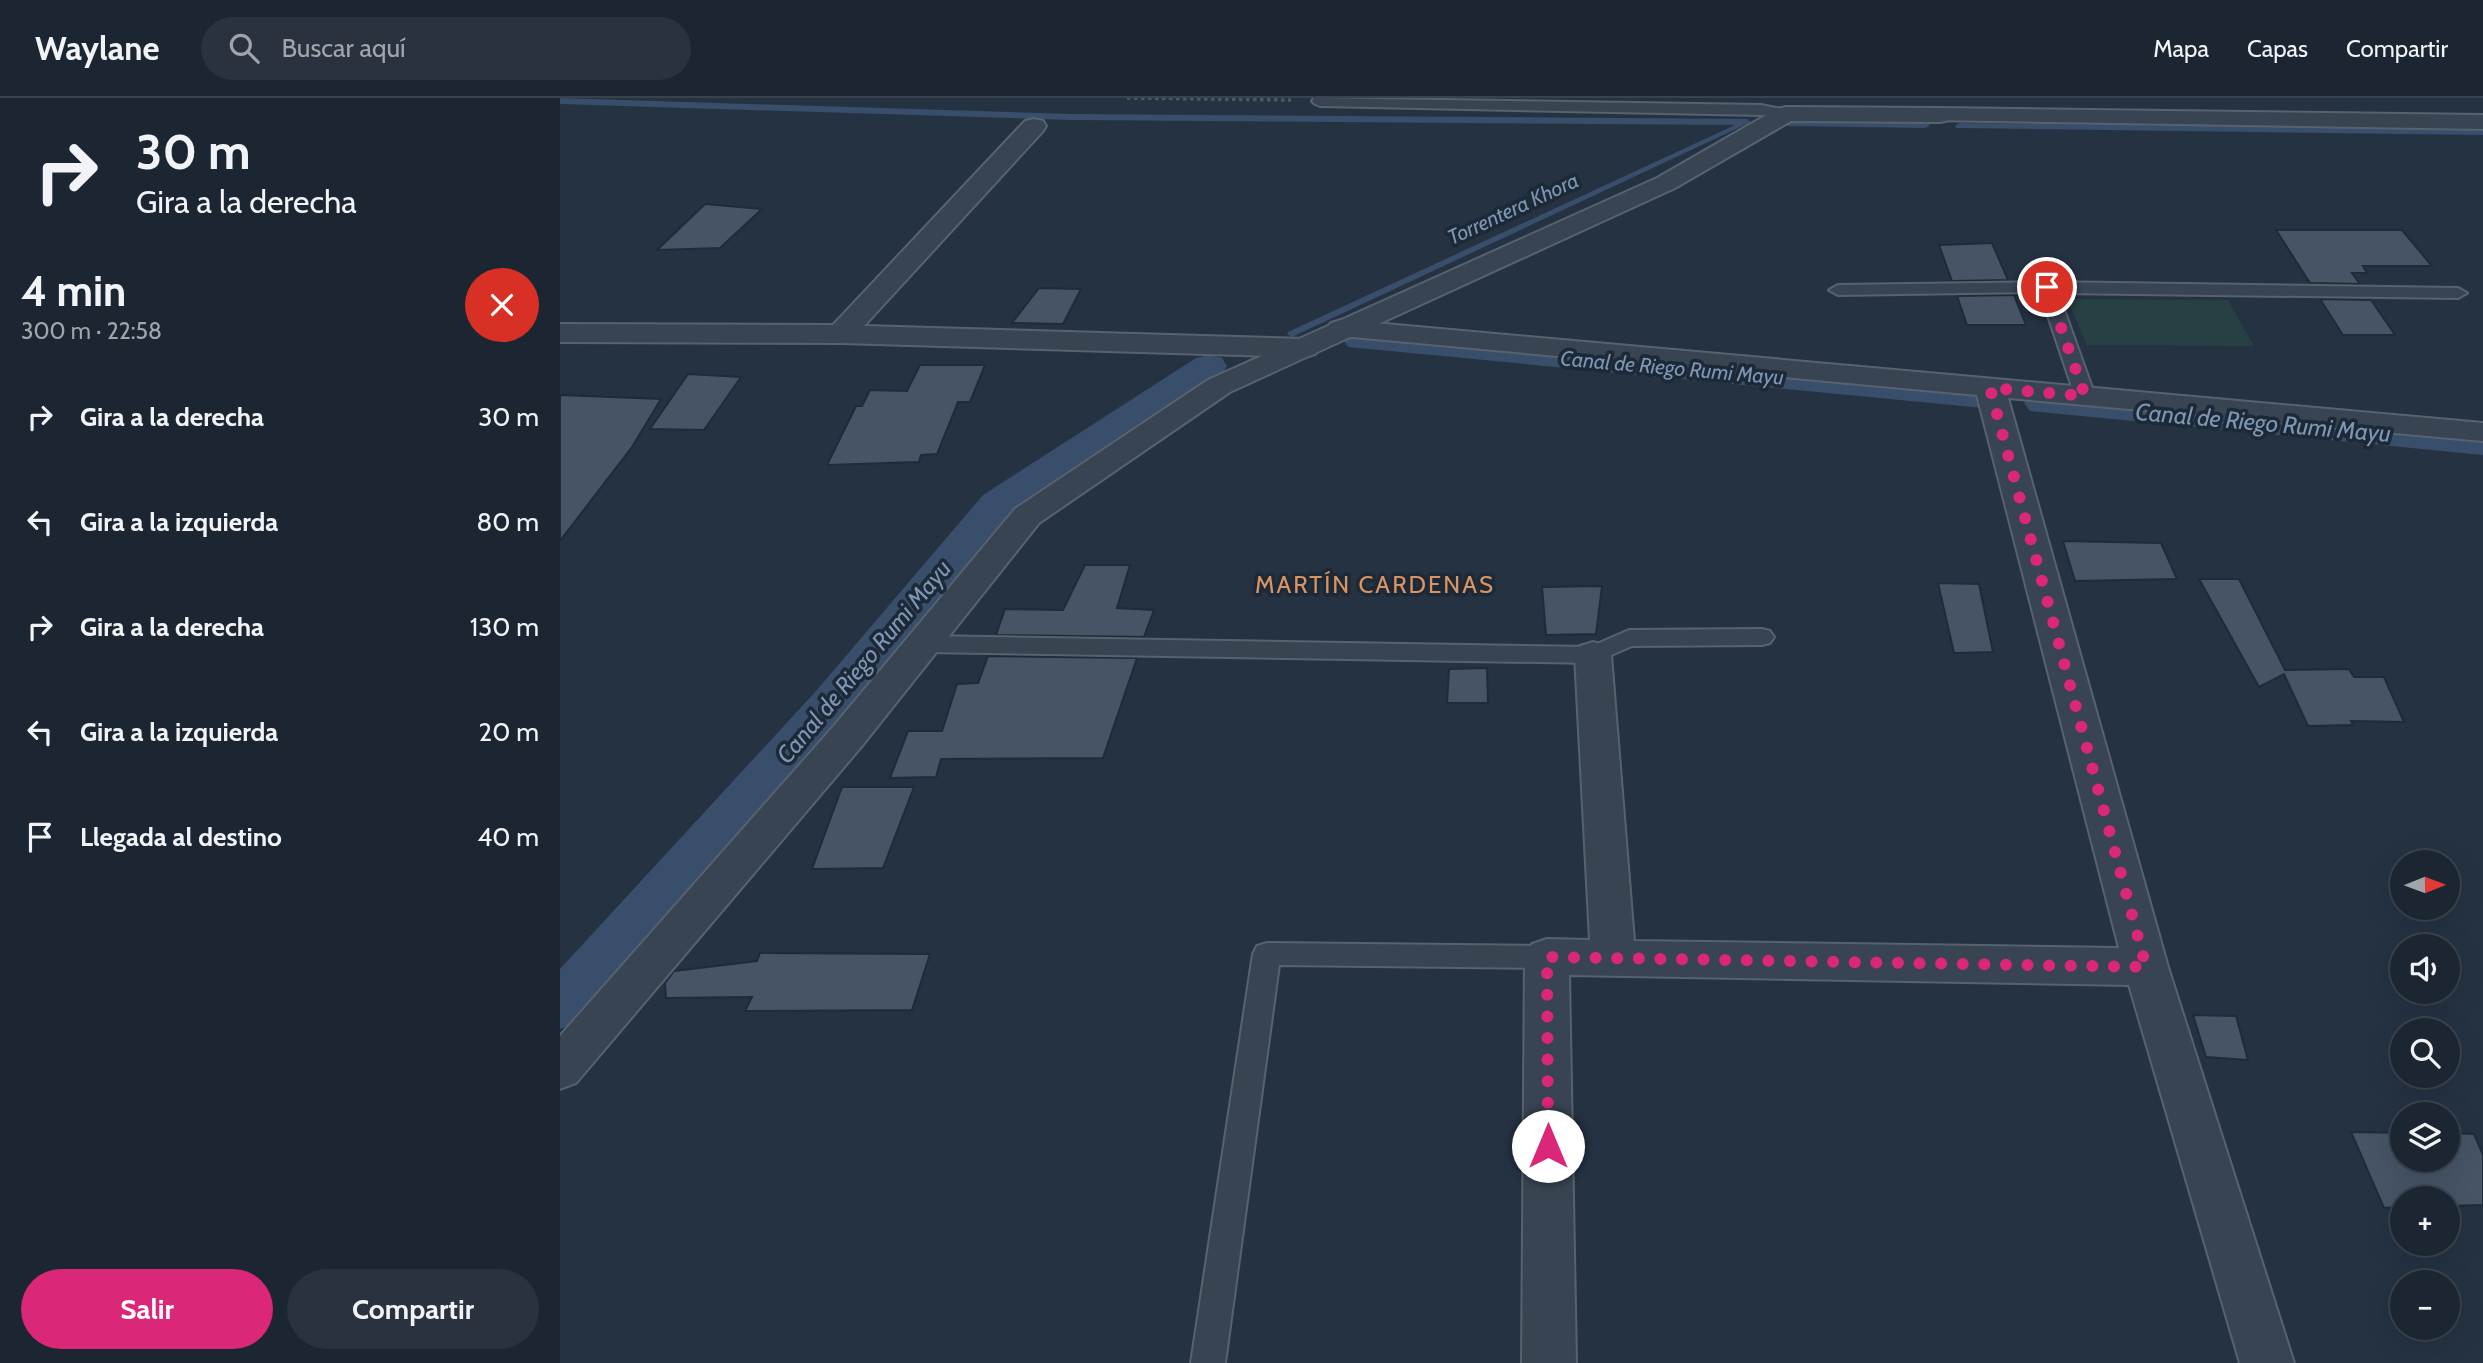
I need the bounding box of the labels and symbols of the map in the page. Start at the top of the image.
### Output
water label: Torrentera Khora [1443,167,1582,250]
pin [2017,257,2077,317]
water label: Canal de Riego Rumi Mayu [1559,345,1785,390]
water label: Canal de Riego Rumi Mayu [2134,397,2392,448]
water label: Canal de Riego Rumi Mayu [770,554,957,769]
district label: MARTÍN CARDENAS [1255,570,1495,599]
north arrow [2390,850,2460,920]
position arrow [1511,1109,1585,1183]

